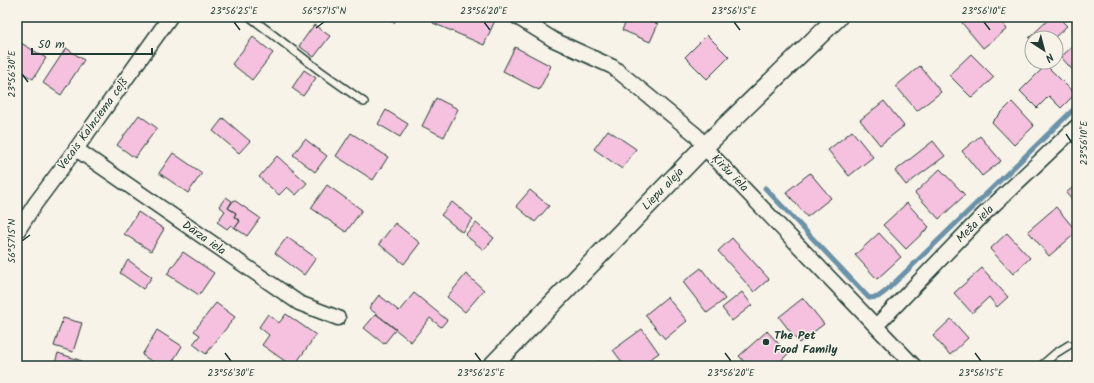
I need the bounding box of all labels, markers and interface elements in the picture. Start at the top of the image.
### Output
text: 23°56'25"E [210,3,259,19]
text: 56°57'15"N [302,3,346,19]
text: 23°56'20"E [460,3,509,19]
text: 23°56'15"E [712,3,758,19]
text: 23°56'10"E [962,3,1007,19]
scale bar [32,30,152,56]
north arrow [1024,30,1064,70]
text: 50 m [38,35,65,54]
text: N [1041,48,1057,67]
text: 23°56'30"E [4,49,20,98]
street label: Vecais Kalnciema ceļš [53,73,133,174]
text: 23°56'10"E [1076,120,1092,165]
street label: Ķiršu iela [707,150,753,197]
street label: Liepu aleja [637,163,689,215]
street label: Meža iela [952,200,999,247]
street label: Dārza iela [178,216,230,260]
text: 56°57'15"N [4,219,20,263]
place label: The Pet Food Family [774,326,838,359]
marker: The Pet Food Family [761,337,771,347]
text: 23°56'30"E [207,365,256,381]
text: 23°56'25"E [457,365,506,381]
text: 23°56'20"E [707,365,756,381]
text: 23°56'15"E [959,365,1005,381]

